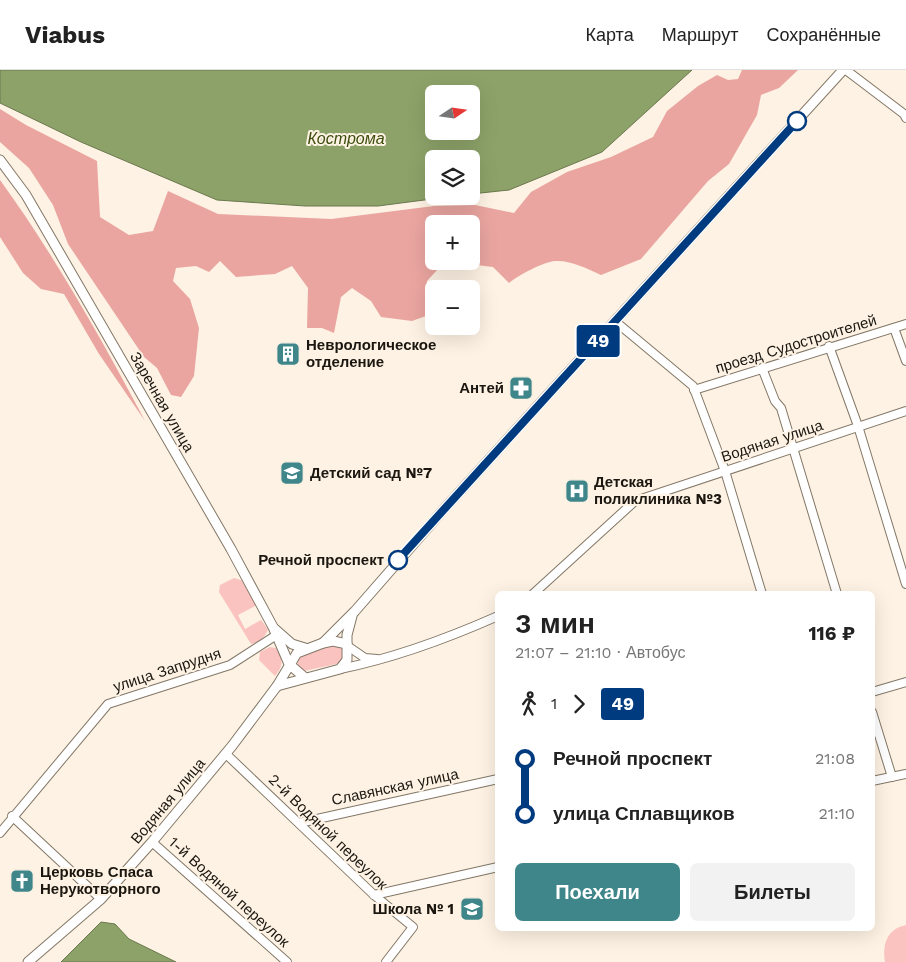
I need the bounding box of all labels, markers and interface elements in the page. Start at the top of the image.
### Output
text: Viabus [25,21,105,49]
text: Карта [586,24,634,45]
text: Маршрут [662,24,738,45]
text: Сохранённые [766,24,881,45]
north arrow [425,85,480,140]
map controls [425,85,480,335]
unlabelled marker [787,111,807,131]
water label: Кострома [307,129,385,148]
button: layers [425,150,480,205]
button: + [425,215,480,270]
button: − [425,280,480,335]
street label: проезд Судостроителей [713,311,879,377]
line badge: 49 [576,325,620,357]
text: 49 [587,330,609,351]
place label: Неврологическое отделение [306,336,436,371]
building icon: Неврологическое отделение [275,341,301,367]
street label: Заречная улица [126,349,198,456]
pharmacy icon: Антей [508,375,534,401]
place label: Антей [459,379,504,397]
street label: Водяная улица [719,416,826,466]
school or university icon: Детский сад №7 [279,460,305,486]
place label: Детский сад №7 [310,464,432,482]
place label: Детская поликлиника №3 [594,473,722,508]
hospital icon: Детская поликлиника №3 [564,478,590,504]
marker: Речной проспект [388,550,408,570]
place label: Речной проспект [258,551,384,569]
text: 3 мин [515,607,595,640]
text: 116 ₽ [808,622,855,645]
text: 21:07 – 21:10 · Автобус [515,643,686,662]
street label: улица Запрудня [111,644,223,696]
icon: walk [515,690,543,718]
icon: forward [565,690,593,718]
text: 49 [611,693,634,714]
text: 1 [551,694,557,713]
text: Речной проспект [553,747,712,770]
text: 21:08 [815,749,855,768]
street label: Водяная улица [127,754,209,847]
street label: Славянская улица [330,765,461,809]
street label: 2-й Водяной переулок [265,770,392,894]
text: улица Сплавщиков [553,802,735,825]
text: 21:10 [819,804,855,823]
street label: 1-й Водяной переулок [165,833,293,951]
place label: Церковь Спаса Нерукотворного [40,863,161,898]
button: Поехали [515,863,680,921]
button: Билеты [690,863,855,921]
church icon: Церковь Спаса Нерукотворного [9,868,35,894]
school or university icon: Школа № 1 [459,896,485,922]
place label: Школа № 1 [373,900,454,918]

